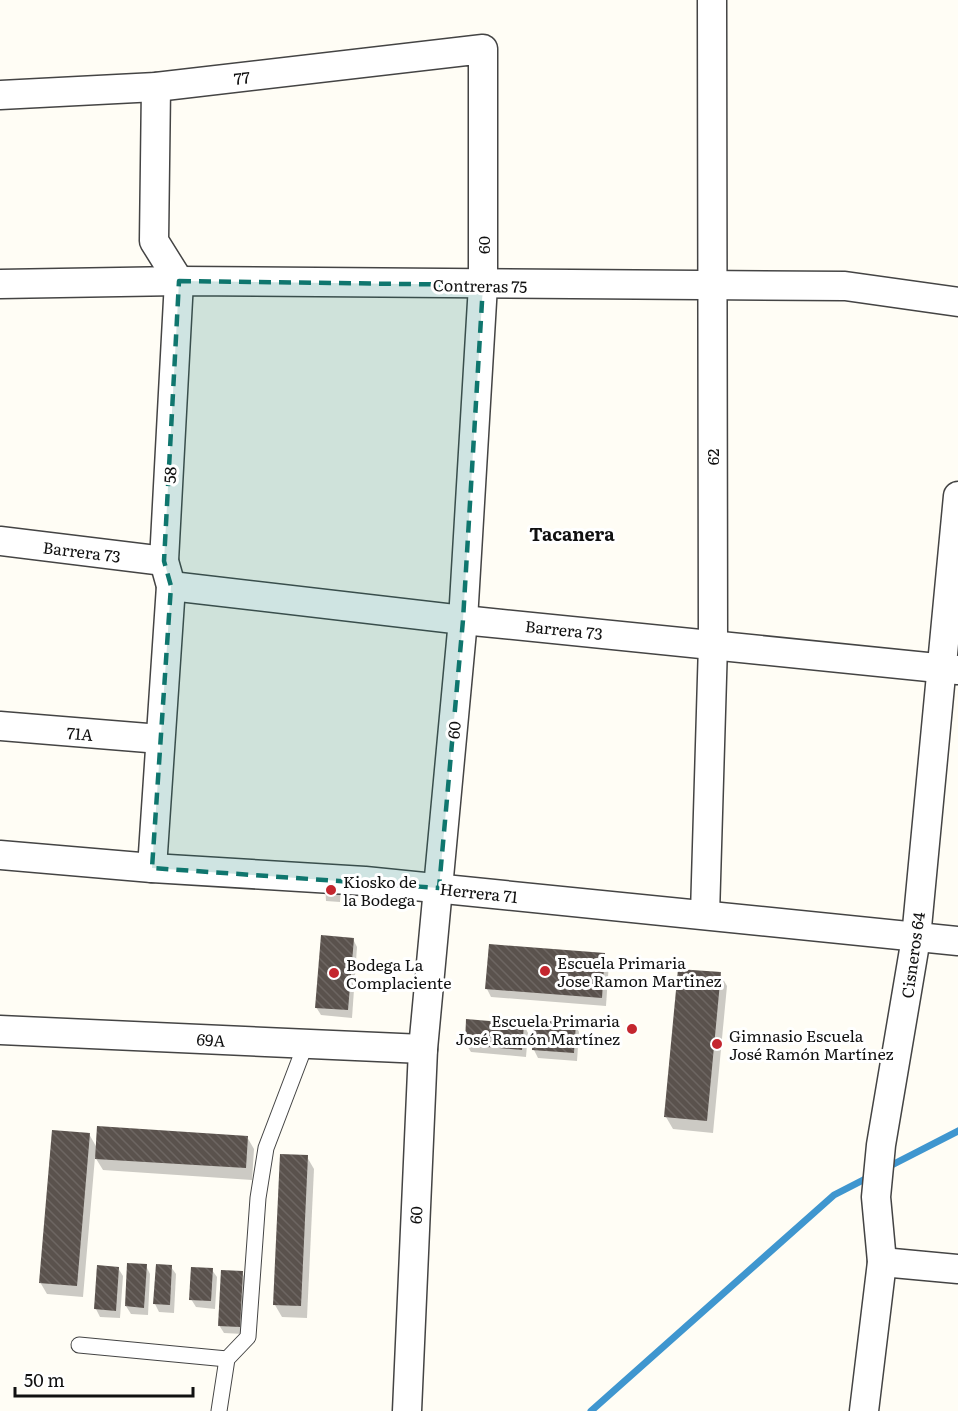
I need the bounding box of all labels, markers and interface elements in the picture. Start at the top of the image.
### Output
street label: 77 [232,64,252,90]
street label: 60 [471,236,495,254]
street label: Contreras 75 [433,272,527,298]
street label: 62 [700,449,724,465]
street label: 58 [157,466,181,484]
district label: Tacanera [529,520,615,547]
street label: Barrera 73 [42,534,122,568]
street label: Barrera 73 [524,613,604,645]
street label: 71A [66,720,94,746]
street label: 60 [440,720,466,740]
place label: Kiosko de la Bodega [343,869,417,911]
street label: Herrera 71 [439,876,520,908]
marker: Kiosko de la Bodega [324,883,338,897]
street label: Cisneros 64 [894,910,930,1000]
place label: Escuela Primaria Jose Ramon Martinez [557,950,722,992]
place label: Bodega La Complaciente [346,952,452,994]
marker: Escuela Primaria Jose Ramon Martinez [538,964,552,978]
marker: Bodega La Complaciente [327,966,341,980]
place label: Escuela Primaria José Ramón Martínez [456,1008,620,1050]
marker: Escuela Primaria José Ramón Martínez [625,1022,639,1036]
place label: Gimnasio Escuela José Ramón Martínez [729,1023,894,1065]
street label: 69A [196,1026,226,1052]
marker: Gimnasio Escuela José Ramón Martínez [710,1037,724,1051]
street label: 60 [403,1205,427,1225]
scale bar [15,1360,194,1398]
text: 50 m [24,1366,65,1393]

